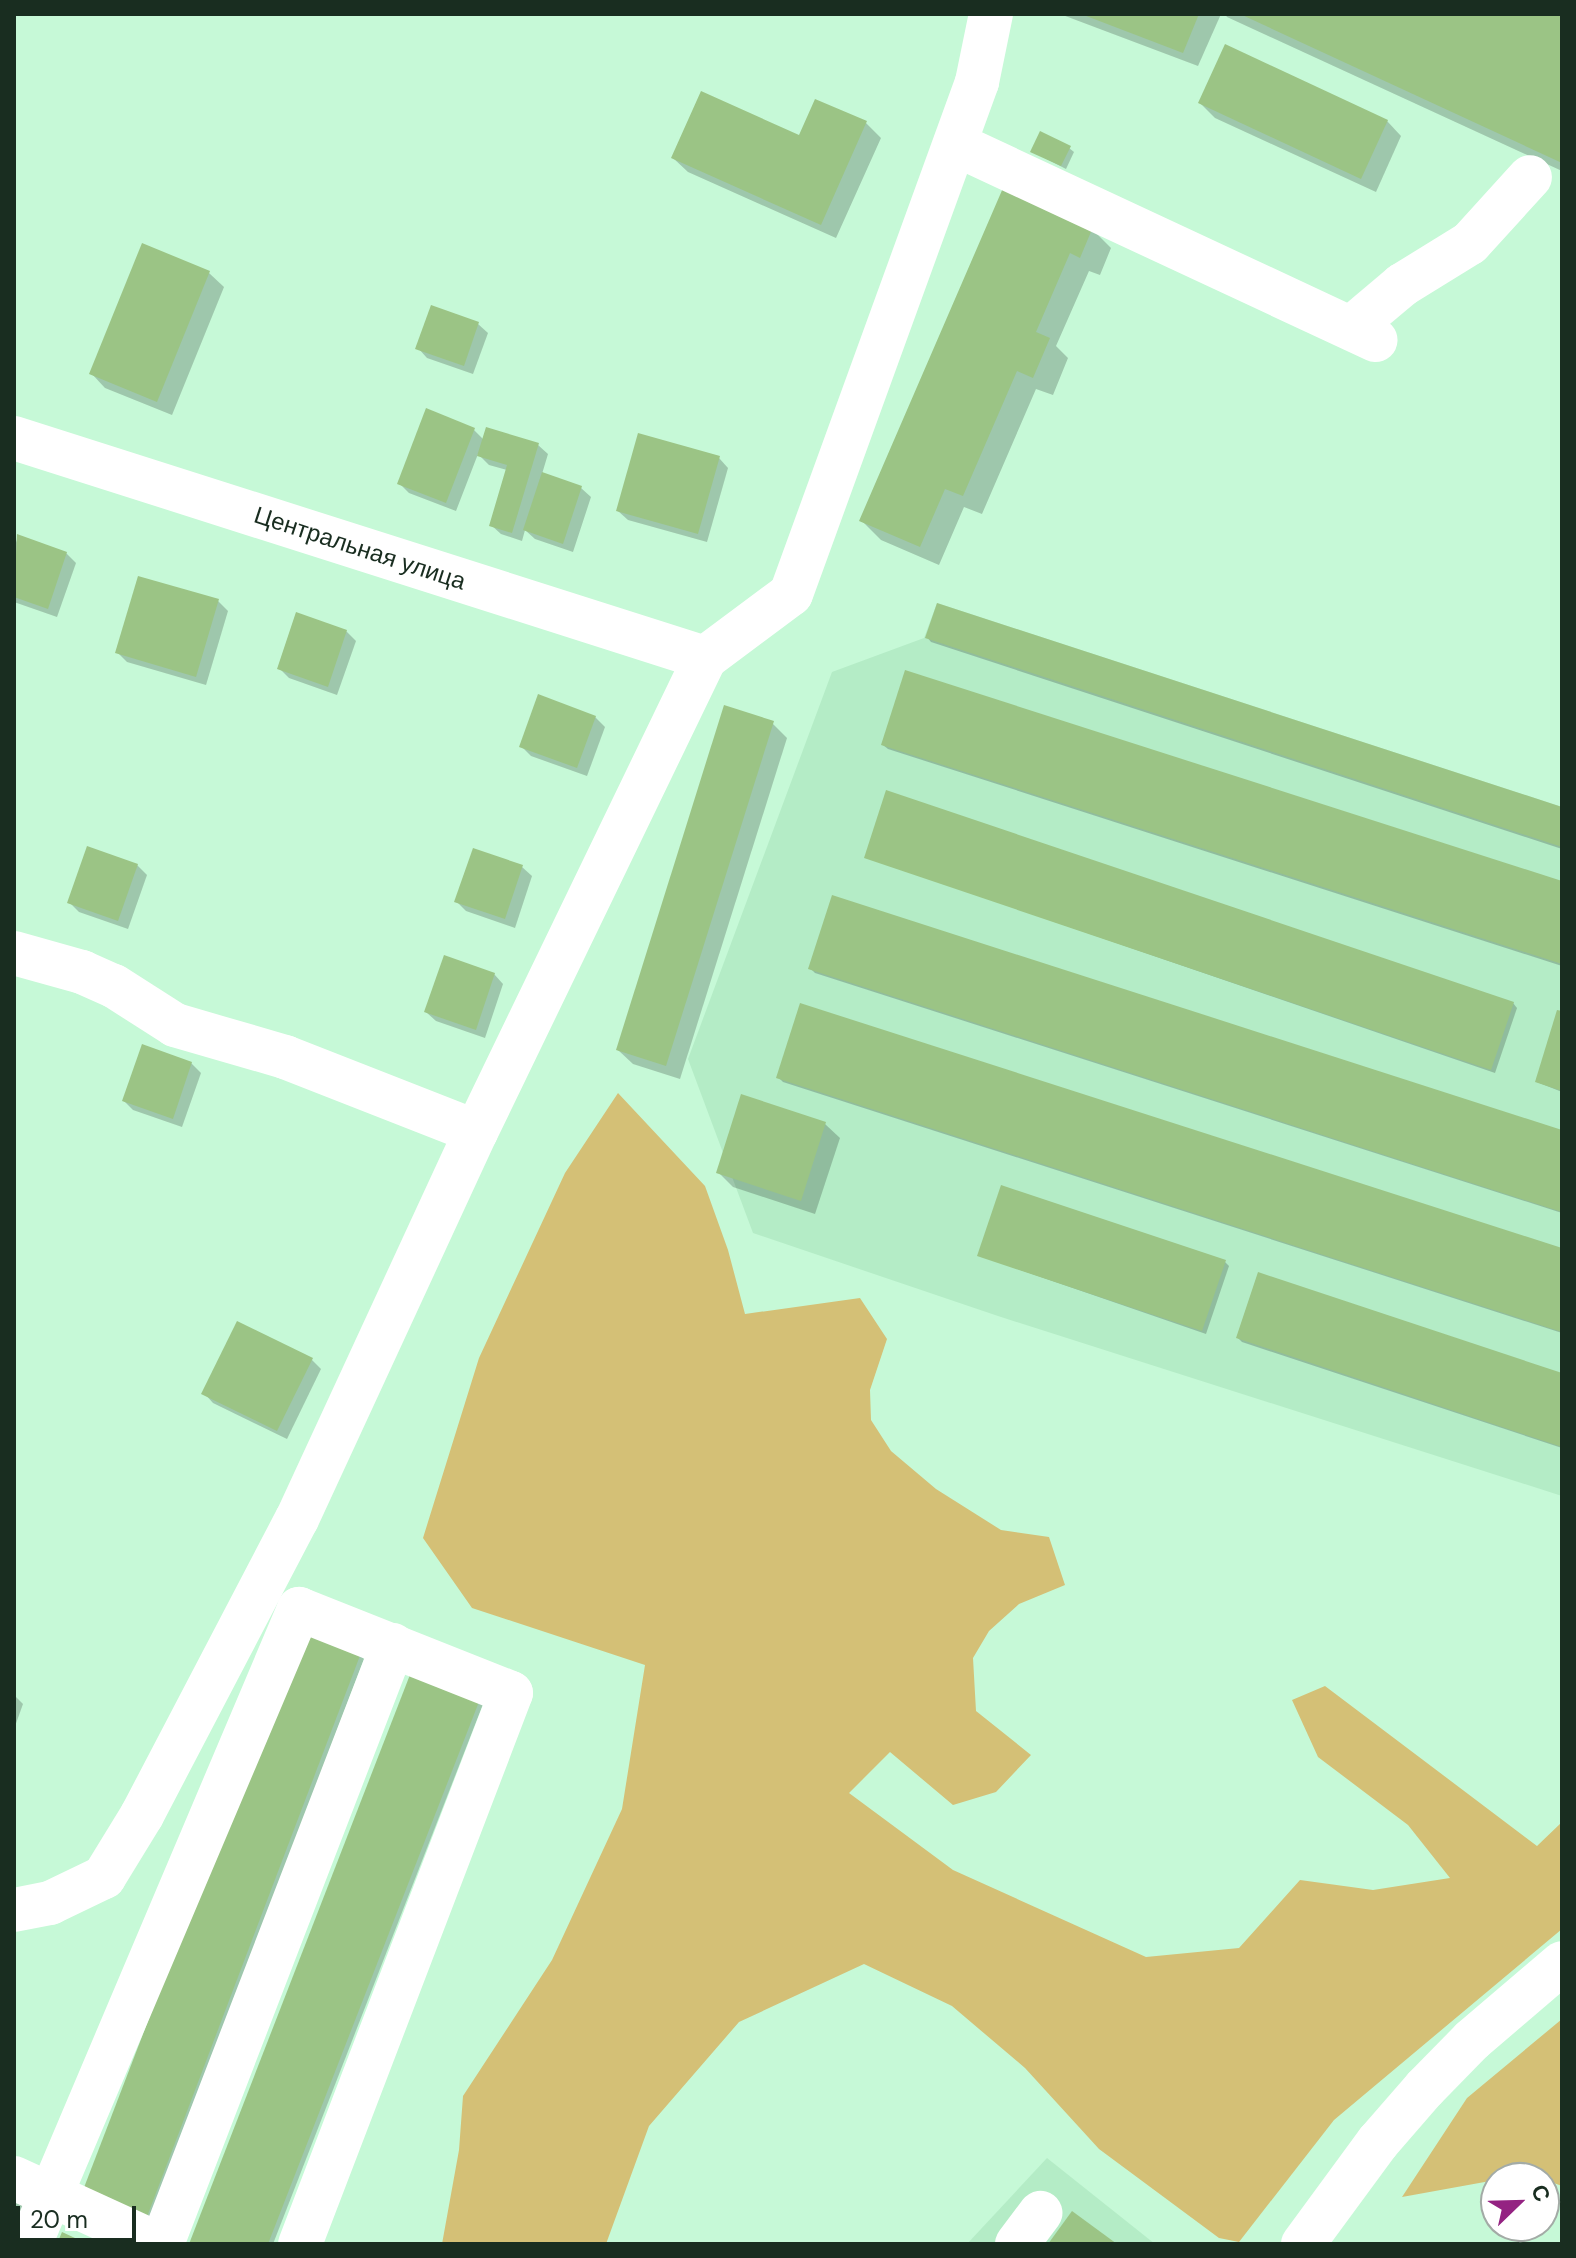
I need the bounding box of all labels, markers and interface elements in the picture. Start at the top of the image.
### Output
street label: Центральная улица [251,500,469,596]
north arrow [1480,2162,1560,2242]
text: С [1524,2180,1557,2206]
scale bar [20,2190,140,2240]
text: 20 m [30,2204,88,2235]

